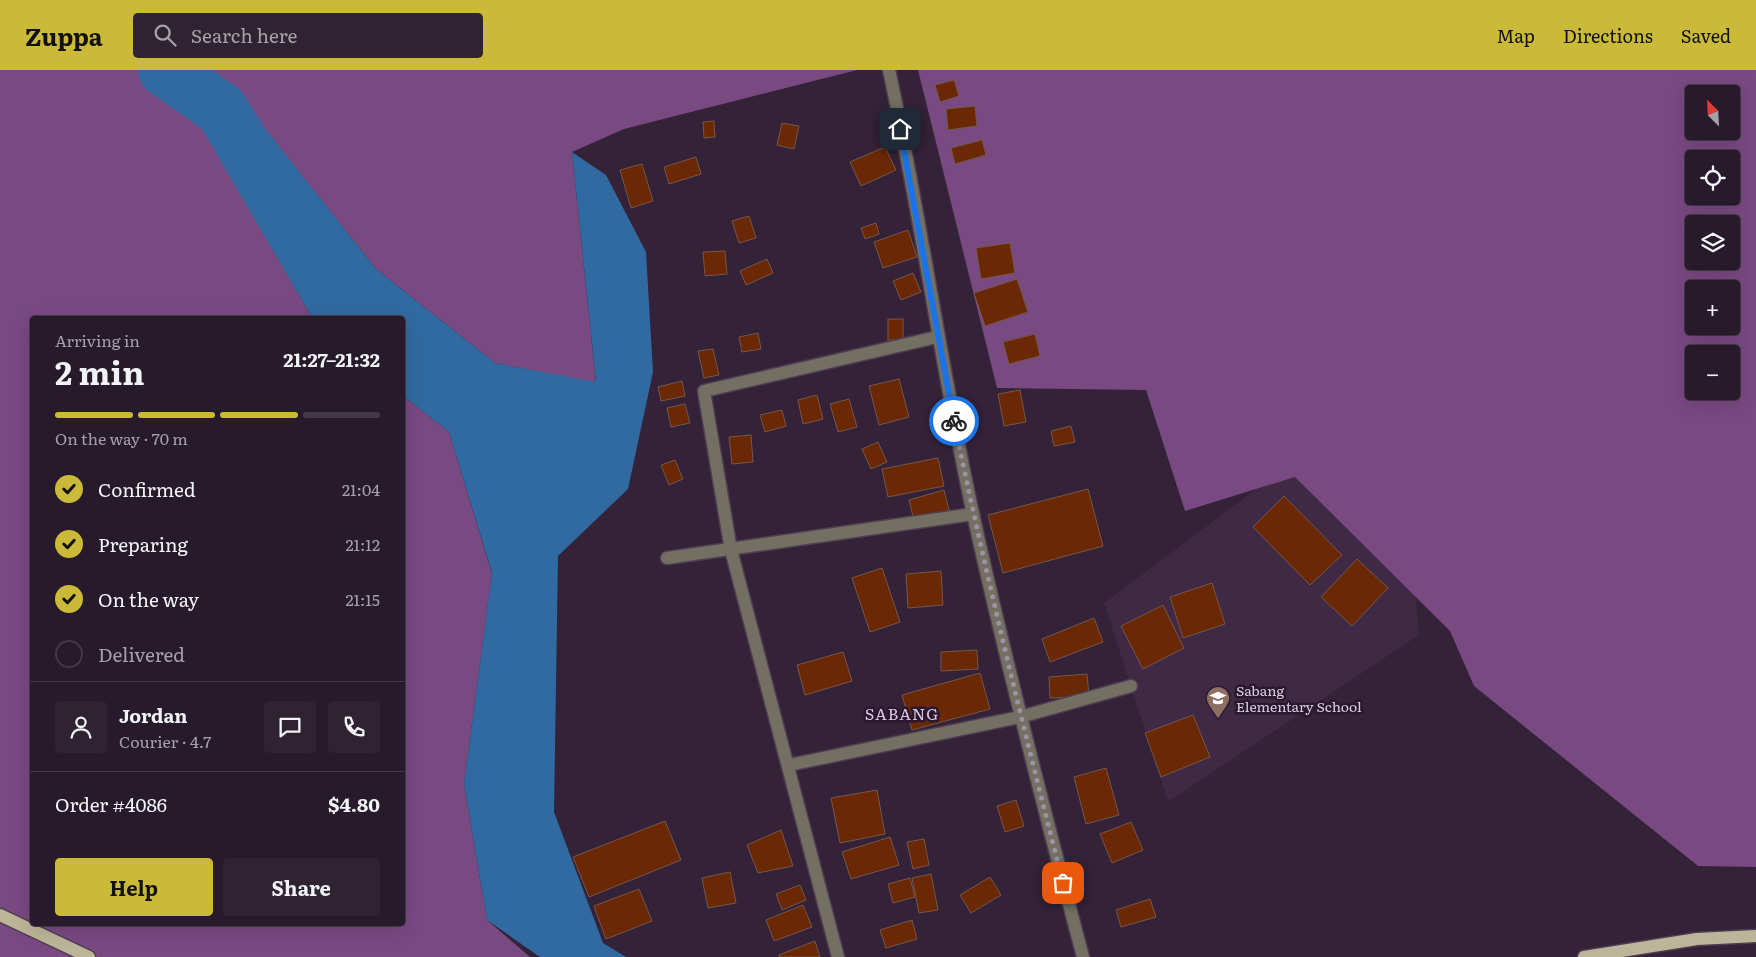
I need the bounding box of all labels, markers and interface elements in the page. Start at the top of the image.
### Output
search box [133,13,483,58]
text: Zuppa [25,18,103,53]
icon: search [151,21,179,49]
text: Search here [191,21,297,49]
text: Map [1497,22,1535,49]
text: Directions [1563,22,1653,49]
text: Saved [1681,22,1731,49]
north arrow [1685,85,1740,140]
map controls [1685,85,1740,400]
pin [879,108,921,150]
icon: home [886,115,914,143]
button: locate [1685,150,1740,205]
button: layers [1685,215,1740,270]
button: + [1685,280,1740,335]
text: Arriving in [55,328,140,352]
text: 21:27–21:32 [283,345,380,373]
button: − [1685,345,1740,400]
text: 2 min [55,347,144,395]
courier [929,396,979,446]
icon: bike [940,407,968,435]
text: On the way · 70 m [55,426,188,450]
icon: check [55,475,83,503]
text: Confirmed [98,475,196,503]
text: 21:04 [342,477,380,501]
icon: check [55,530,83,558]
text: Preparing [98,530,188,558]
text: 21:12 [345,532,380,556]
icon: check [55,585,83,613]
text: On the way [98,585,199,613]
text: 21:15 [345,587,380,611]
text: Delivered [98,640,185,668]
place label: Sabang Elementary School [1236,680,1362,716]
school or university icon: Sabang Elementary School [1205,685,1231,719]
button: person [55,701,107,753]
text: Jordan [119,701,188,729]
button: chat [264,701,316,753]
button: phone [328,701,380,753]
district label: SABANG [865,701,939,725]
text: Courier · 4.7 [119,729,211,753]
text: Order #4086 [55,790,167,818]
text: $4.80 [328,790,380,818]
button: Help [55,858,213,916]
button: Share [223,858,380,916]
pin [1042,862,1084,904]
icon: bag [1049,869,1077,897]

